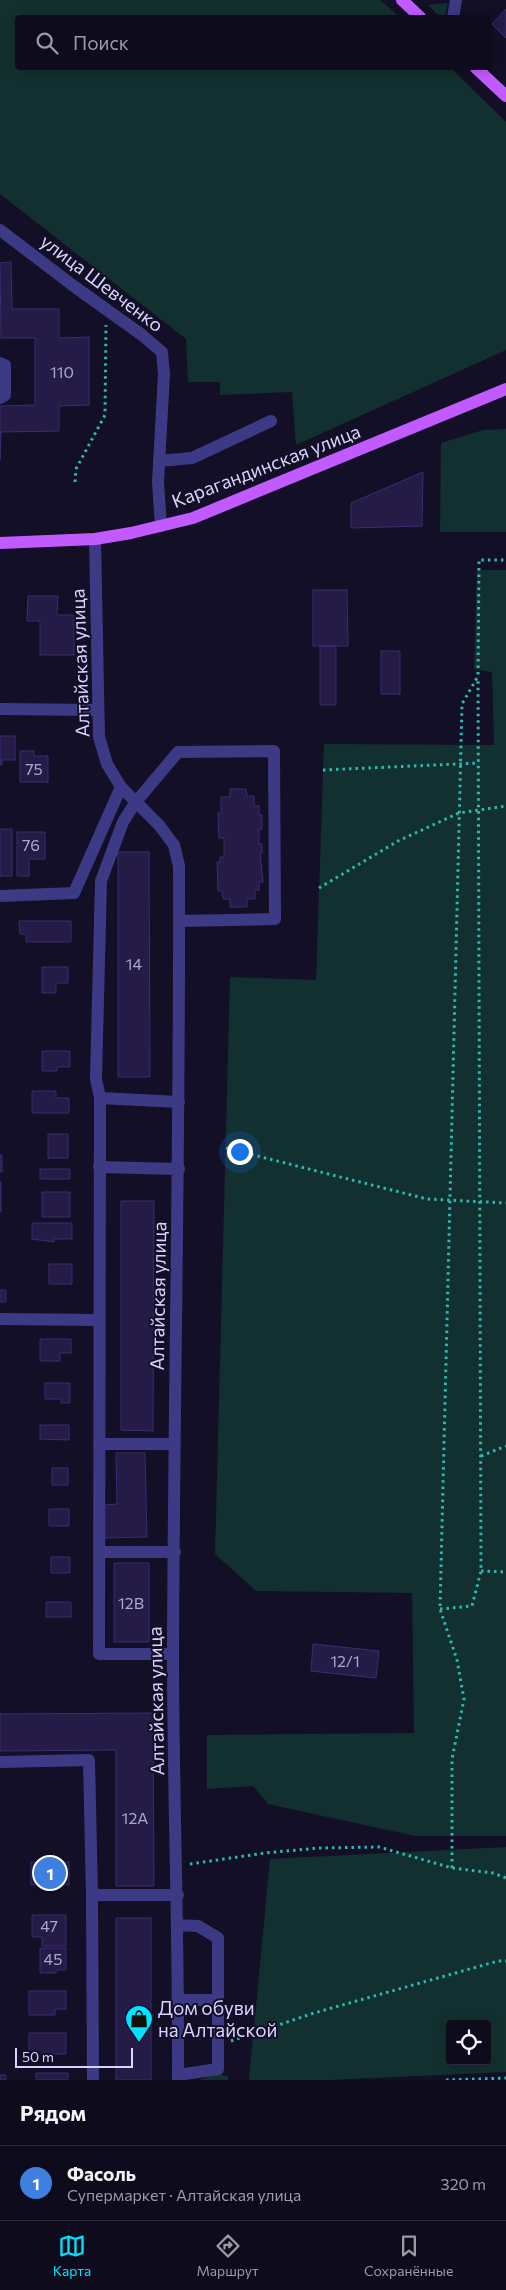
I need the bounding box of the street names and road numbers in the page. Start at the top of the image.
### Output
street label: улица Шевченко [36,229,168,336]
street label: Карагандинская улица [168,419,363,512]
street label: Алтайская улица [65,588,94,738]
street label: Алтайская улица [145,1221,170,1371]
street label: Алтайская улица [143,1626,168,1776]

